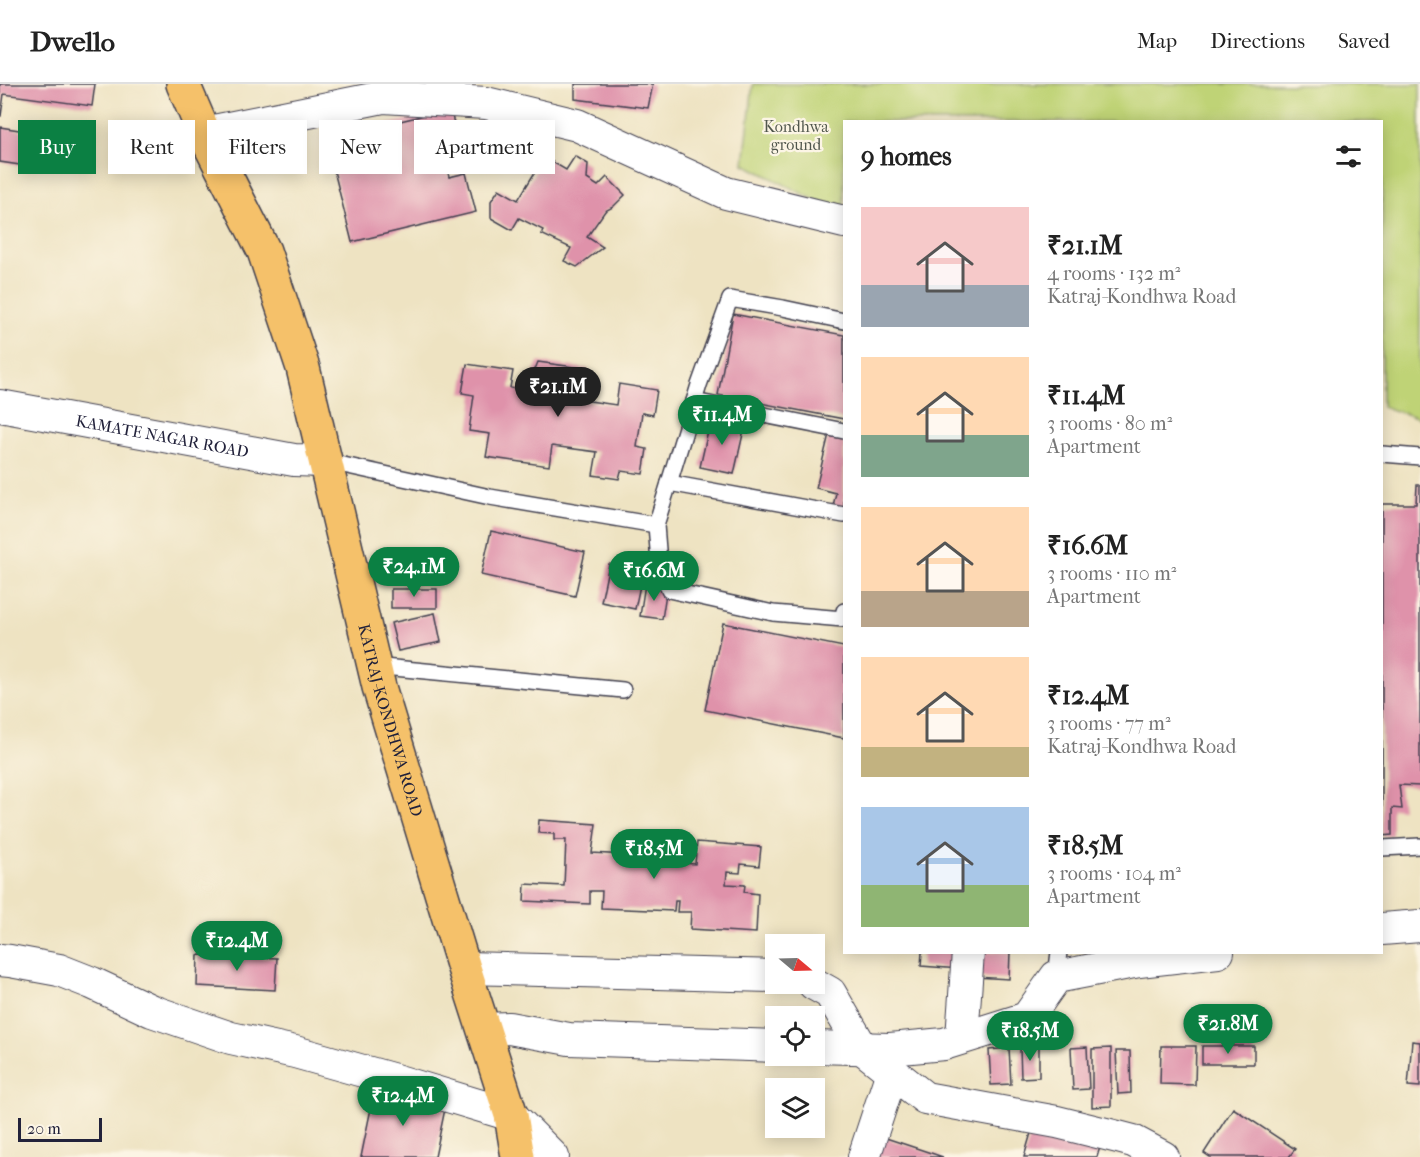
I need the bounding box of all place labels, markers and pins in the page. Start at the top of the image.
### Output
pin: ₹21.1M [509,367,607,418]
pin: ₹11.4M [673,395,771,446]
pin: ₹24.1M [365,547,463,598]
pin: ₹16.6M [605,551,703,602]
pin: ₹18.5M [605,829,703,880]
pin: ₹12.4M [188,921,286,972]
pin: ₹21.8M [1179,1004,1277,1055]
pin: ₹18.5M [981,1011,1079,1062]
pin: ₹12.4M [354,1076,452,1127]

